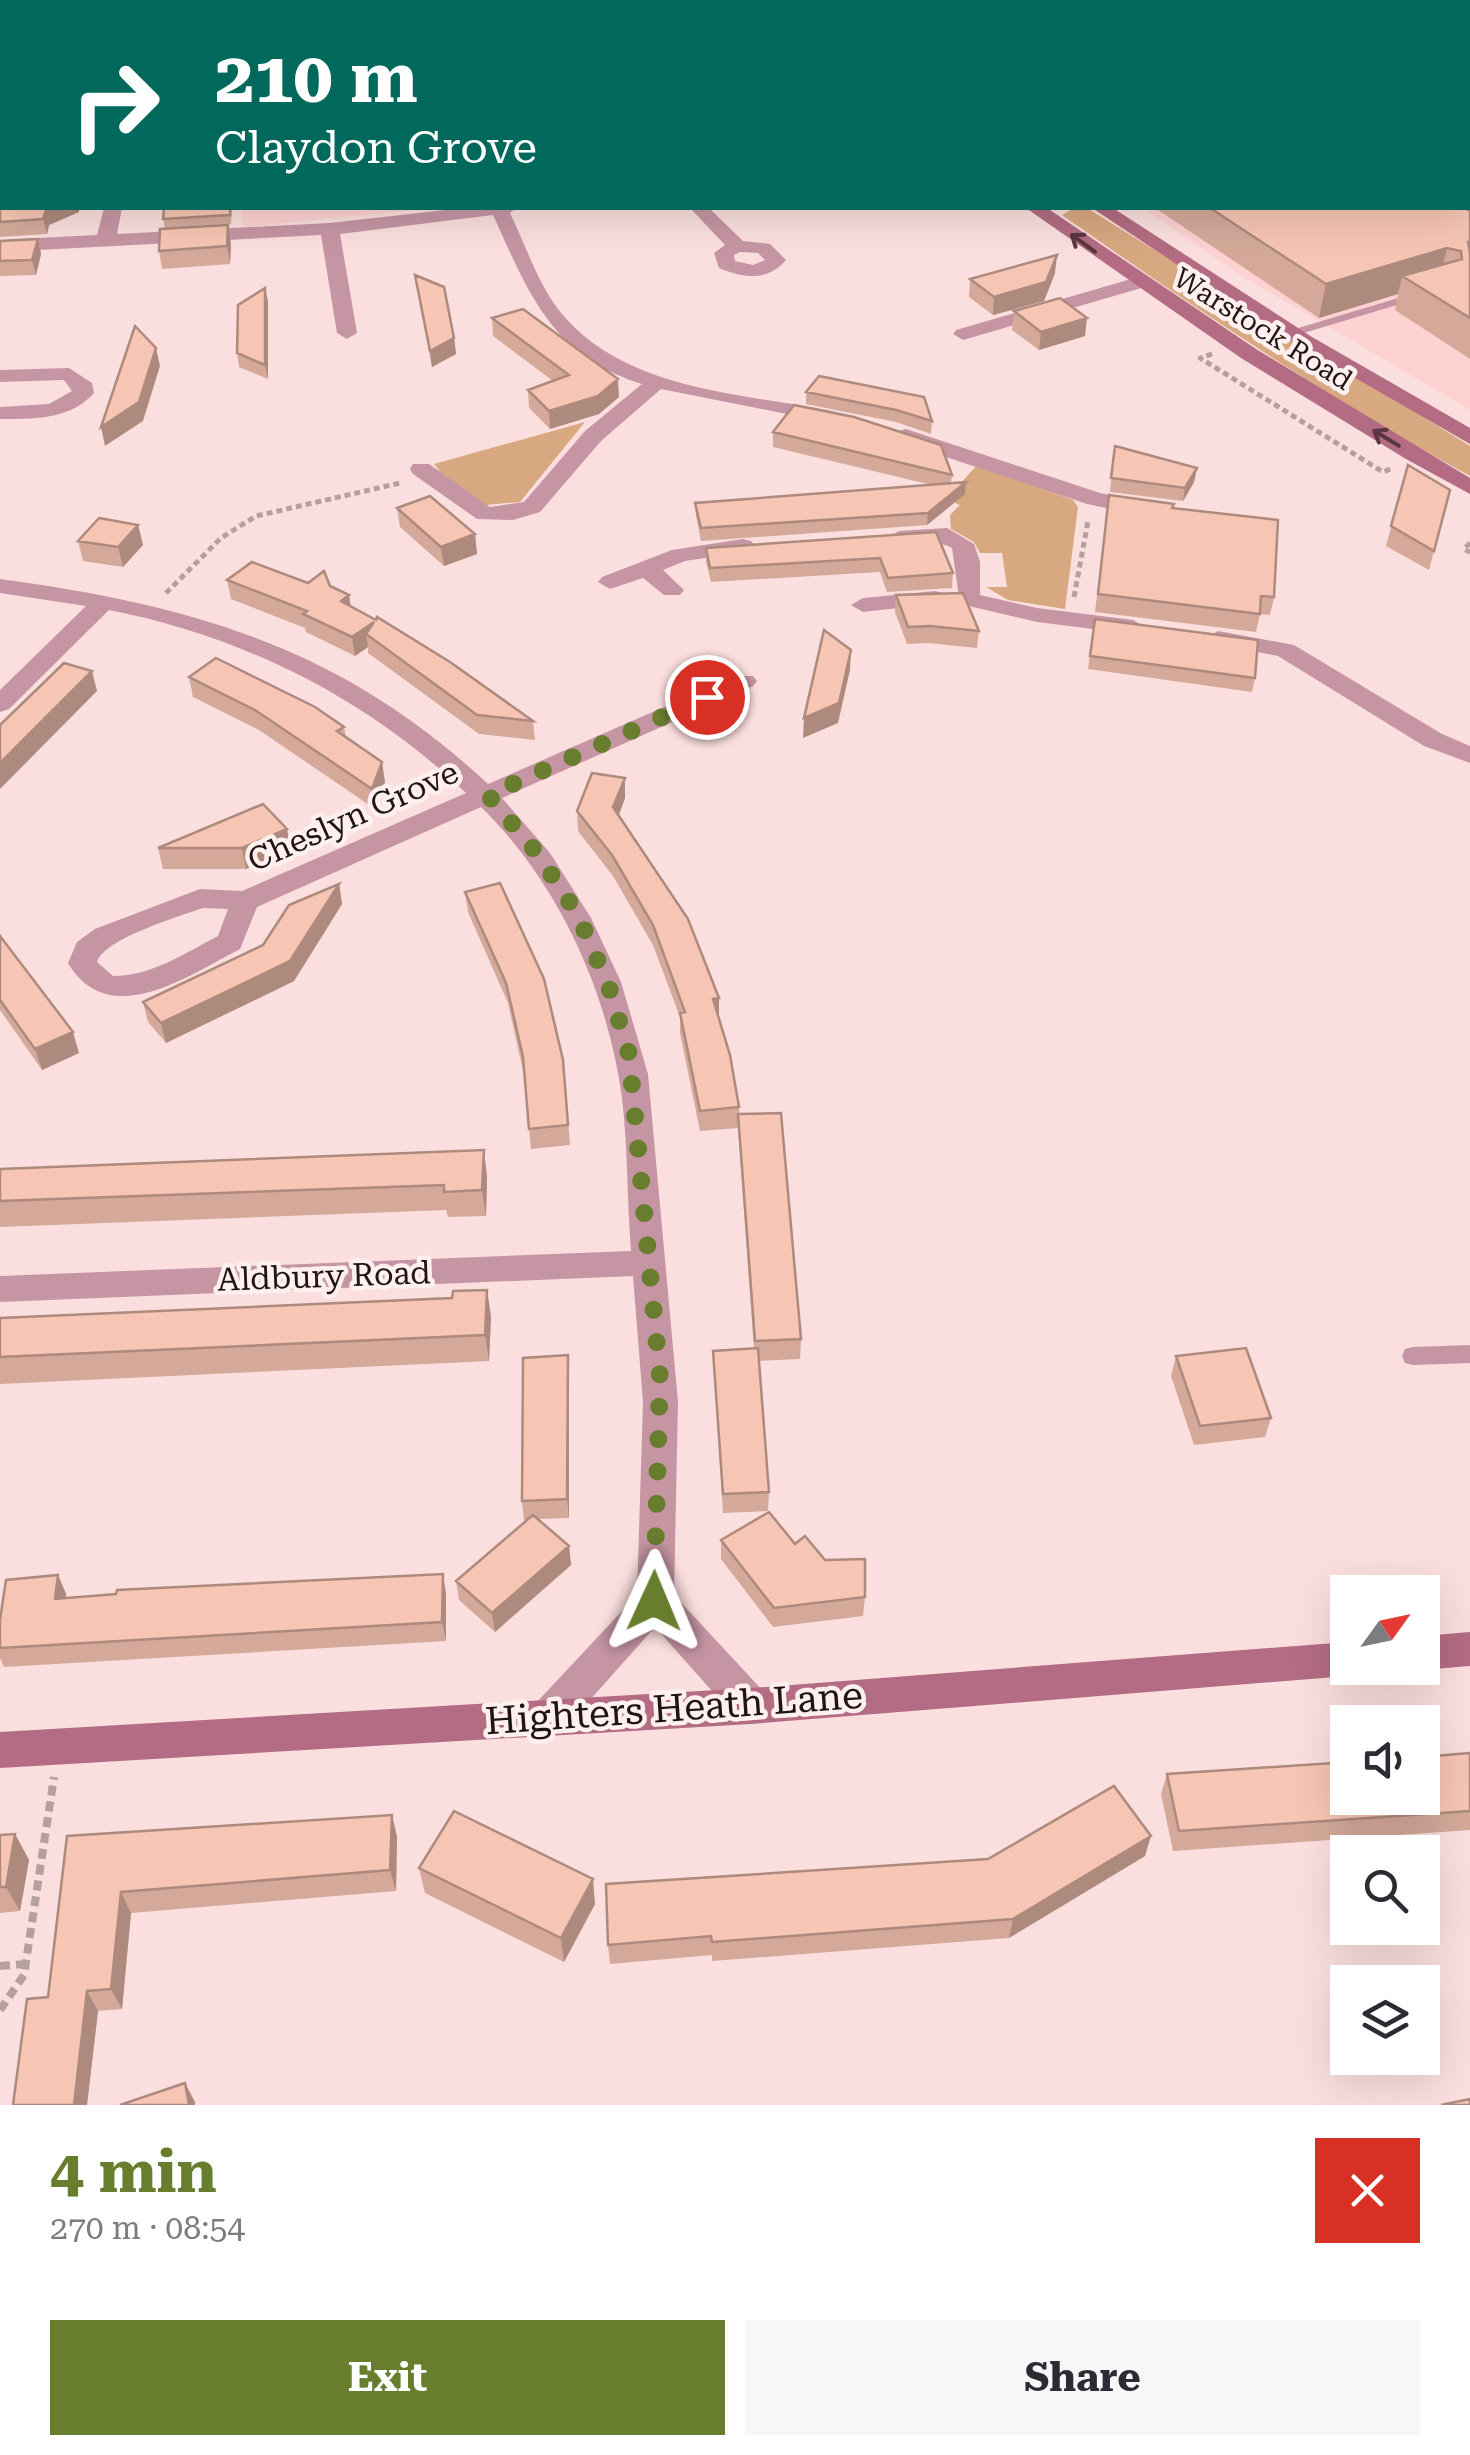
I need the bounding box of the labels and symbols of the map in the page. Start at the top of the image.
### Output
one-way arrow [1070,233,1097,254]
street label: Warstock Road [1168,261,1358,397]
one-way arrow [1372,428,1401,448]
pin [665,655,750,740]
street label: Cheslyn Grove [242,753,464,879]
street label: Aldbury Road [217,1253,431,1299]
position arrow [602,1549,706,1653]
north arrow [1330,1575,1440,1685]
street label: Highters Heath Lane [484,1673,864,1744]

